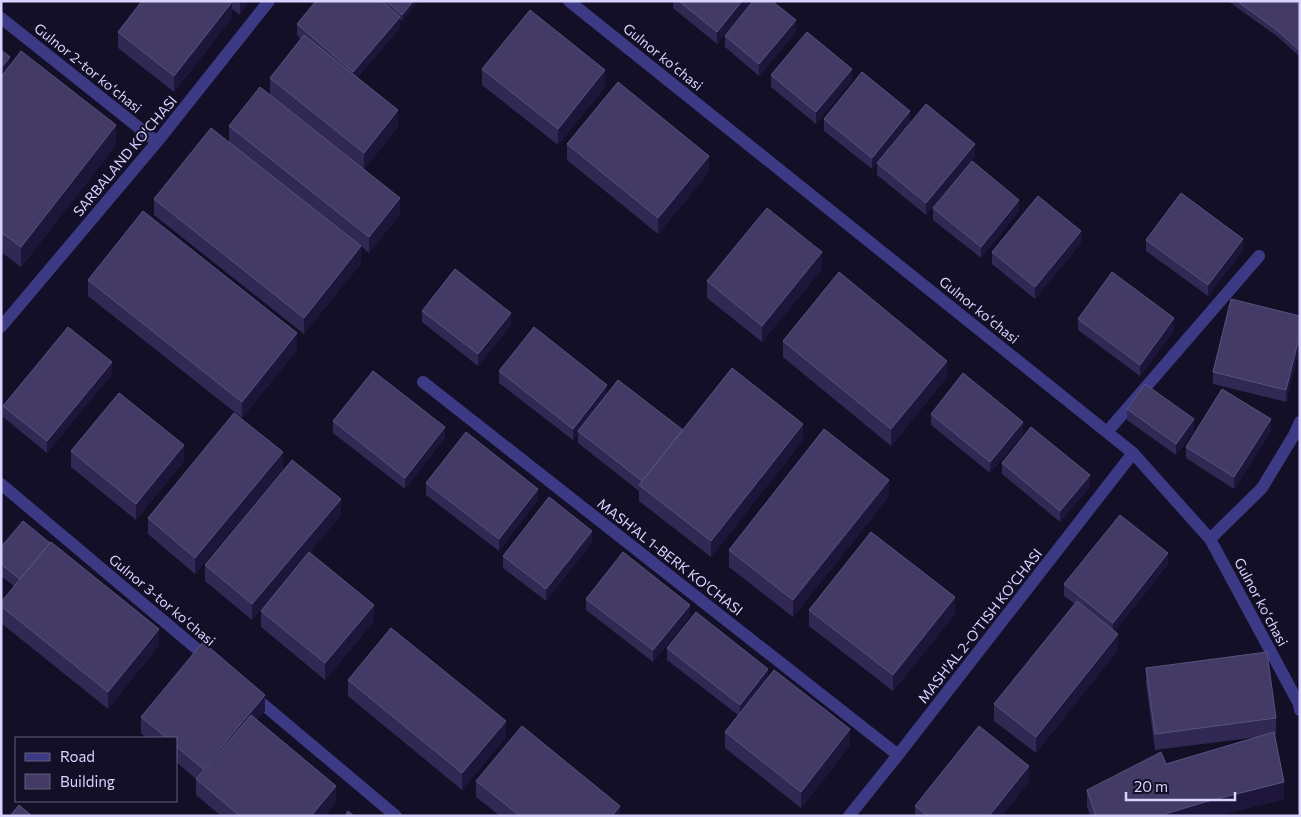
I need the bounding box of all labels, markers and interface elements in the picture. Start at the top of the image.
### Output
street label: Gulnor 2-tor koʻchasi [31,19,145,116]
street label: Gulnor koʻchasi [620,19,707,94]
street label: SARBALAND KO'CHASI [69,92,180,219]
street label: Gulnor koʻchasi [936,272,1023,347]
street label: MASH'AL 1-BERK KO'CHASI [594,495,746,619]
street label: MASH'AL 2-O'TISH KO'CHASI [914,545,1045,706]
street label: Gulnor 3-tor koʻchasi [106,550,219,649]
street label: Gulnor koʻchasi [1231,555,1292,649]
legend [15,737,178,802]
text: Road [60,747,95,765]
scale bar [1126,770,1235,802]
text: Building [60,772,115,790]
text: 20 m [1134,777,1168,795]

